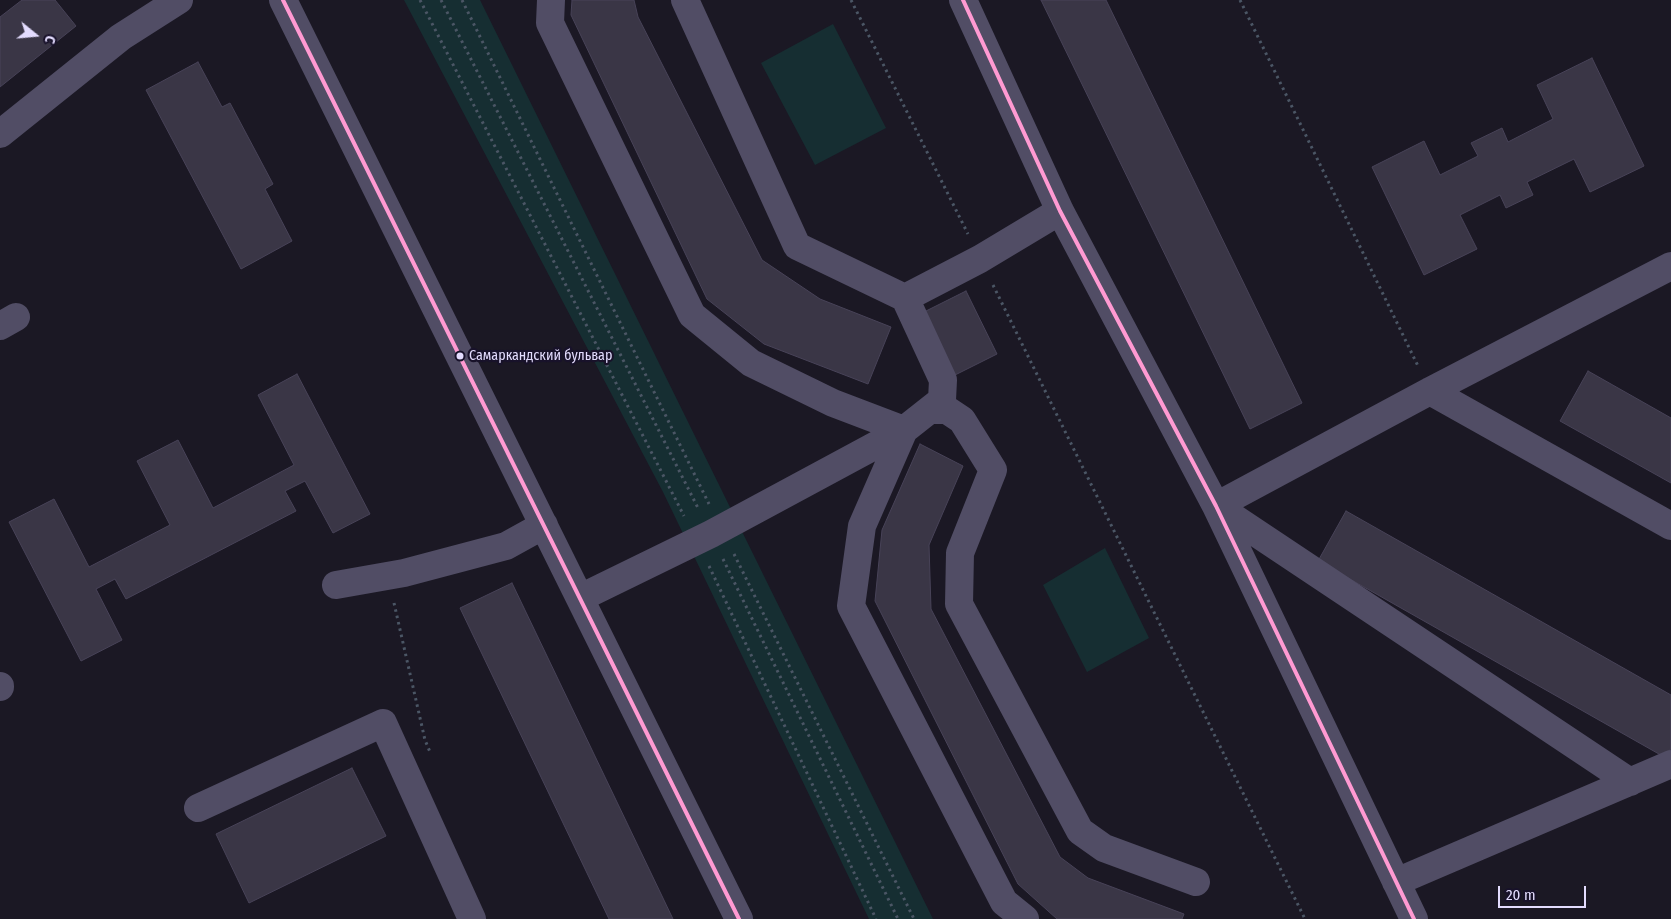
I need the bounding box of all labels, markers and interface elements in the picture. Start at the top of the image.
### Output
north arrow [10,10,60,60]
text: С [41,34,59,46]
place label: Самаркандский бульвар [469,348,612,364]
marker: Самаркандский бульвар [455,351,465,361]
scale bar [1501,876,1588,908]
text: 20 m [1506,886,1536,904]

